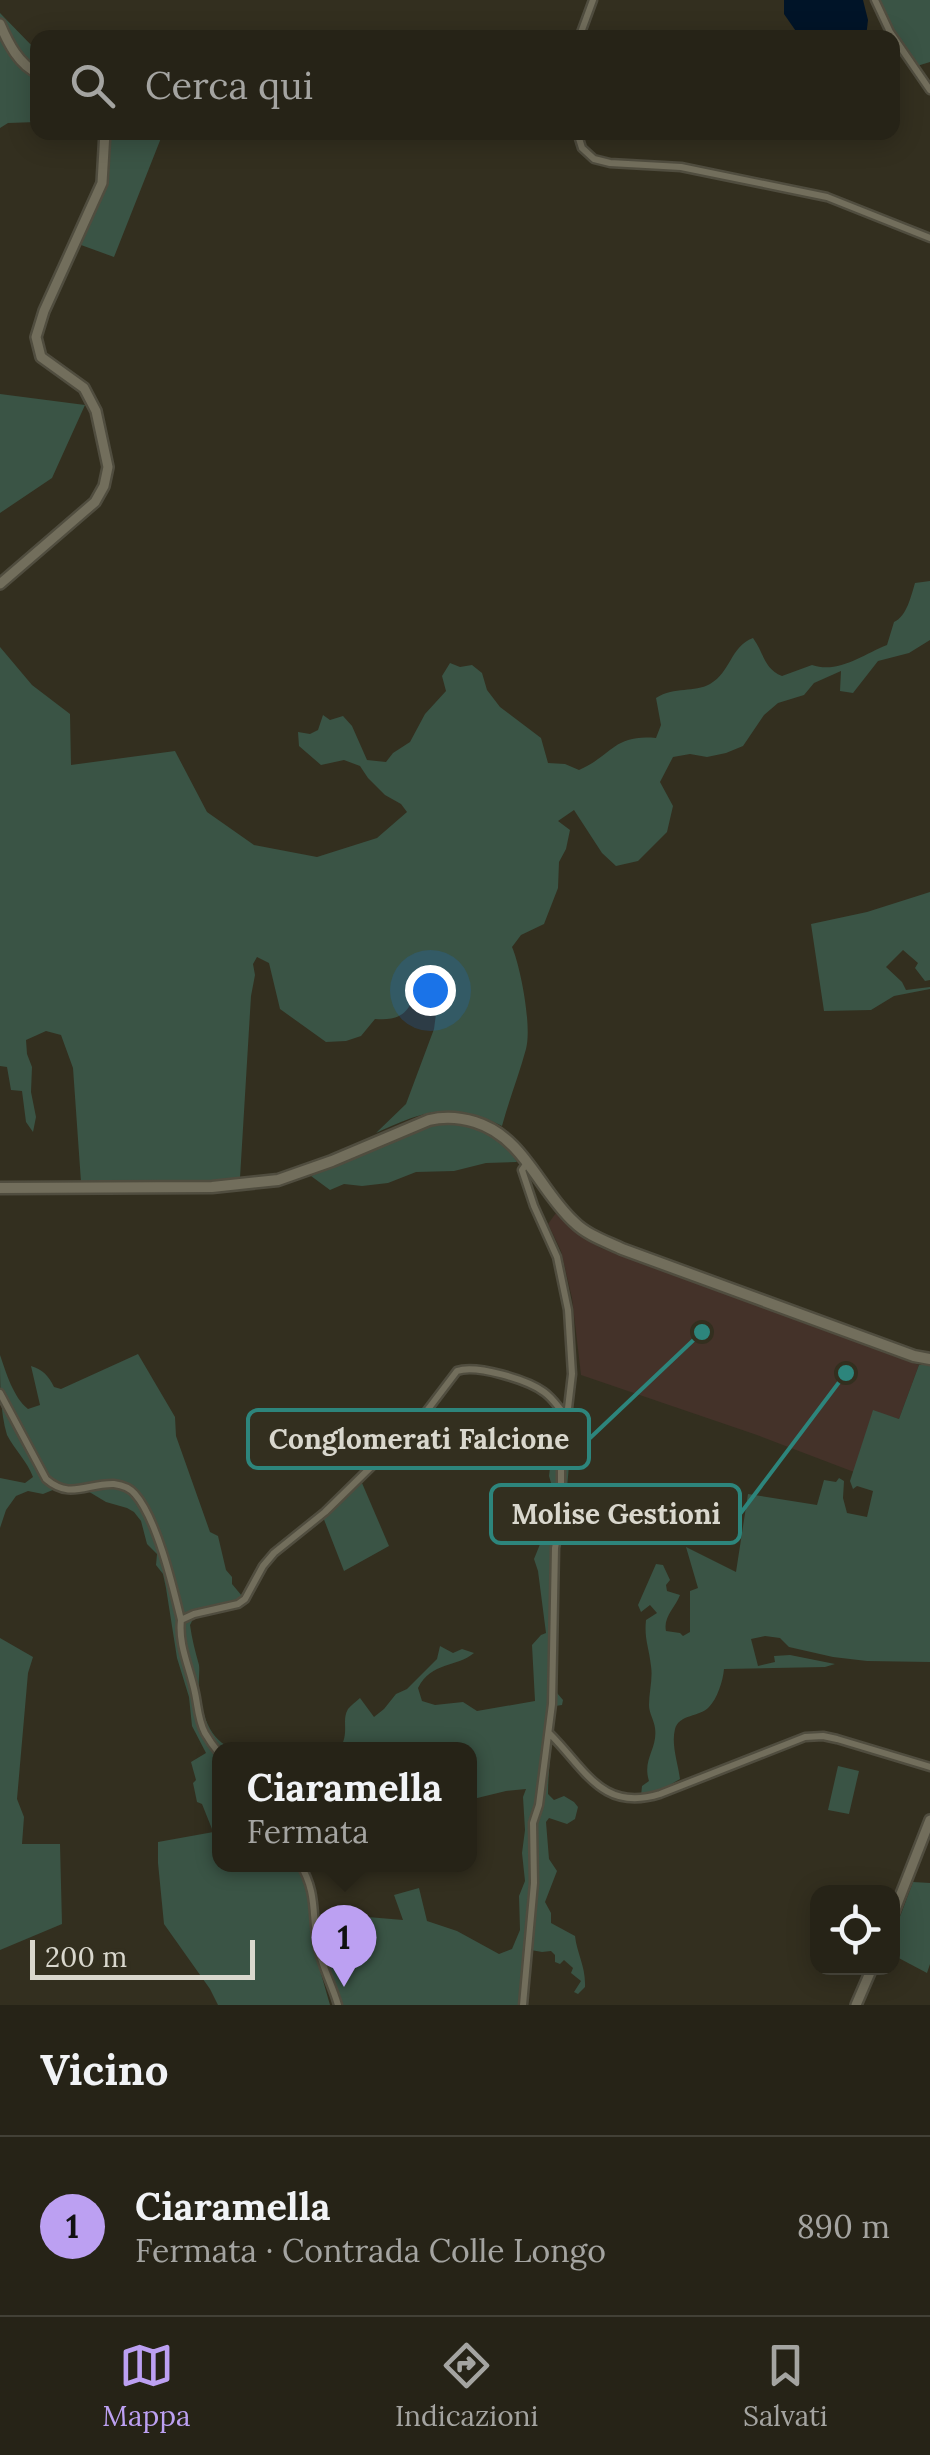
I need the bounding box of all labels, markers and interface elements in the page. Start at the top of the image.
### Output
search box [30,30,900,140]
icon: search [65,58,120,113]
text: Cerca qui [145,61,313,109]
your location [405,965,456,1016]
callout: Conglomerati Falcione [248,1410,589,1468]
text: Conglomerati Falcione [269,1421,569,1457]
callout: Molise Gestioni [491,1485,740,1543]
text: Molise Gestioni [511,1496,721,1532]
popup [212,1742,477,1872]
text: Ciaramella [247,1763,442,1811]
text: Fermata [247,1811,369,1852]
map controls [810,1885,900,1975]
button: locate [810,1885,900,1975]
pin: 1 [312,1904,376,1987]
scale bar [30,1935,255,1980]
text: 200 m [45,1939,127,1975]
text: Vicino [40,2043,168,2097]
text: Ciaramella [135,2182,330,2230]
text: 1 [66,2206,79,2247]
text: 890 m [797,2206,890,2247]
text: Fermata · Contrada Colle Longo [135,2230,606,2271]
tab: Mappa [102,2338,190,2434]
tab: Indicazioni [395,2338,538,2434]
tab: Salvati [743,2338,828,2434]

